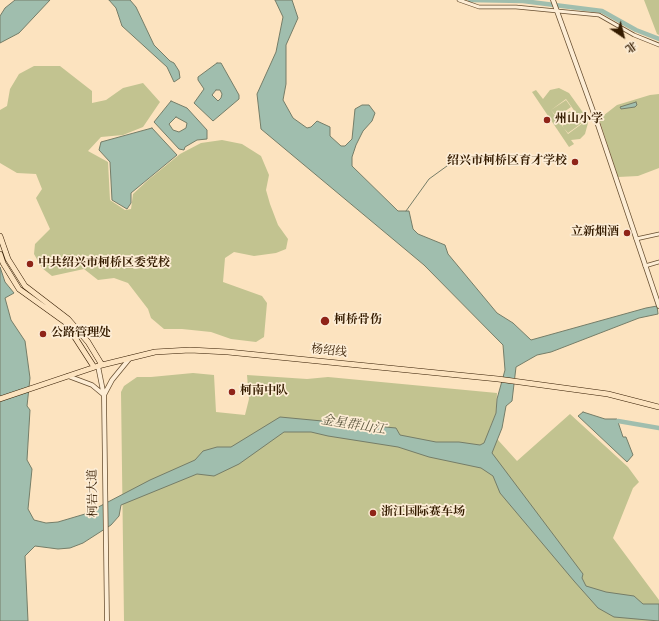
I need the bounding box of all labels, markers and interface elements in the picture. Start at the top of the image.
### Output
north arrow [603,16,643,56]
text: 北 [621,37,639,56]
place label: 州山小学 [555,113,603,127]
marker: 州山小学 [542,115,552,125]
place label: 绍兴市柯桥区育才学校 [447,155,567,169]
marker: 绍兴市柯桥区育才学校 [570,157,580,167]
place label: 立新烟酒 [571,226,619,240]
marker: 立新烟酒 [622,228,632,238]
place label: 中共绍兴市柯桥区委党校 [38,257,170,271]
marker: 中共绍兴市柯桥区委党校 [25,259,35,269]
place label: 柯桥骨伤 [334,314,382,328]
marker: 柯桥骨伤 [319,315,331,327]
place label: 公路管理处 [51,327,111,341]
marker: 公路管理处 [38,329,48,339]
street label: 杨绍线 [310,343,348,361]
place label: 柯南中队 [240,385,288,399]
marker: 柯南中队 [227,387,237,397]
water label: 金星群山江 [320,413,386,439]
street label: 柯岩大道 [86,469,102,517]
place label: 浙江国际赛车场 [381,506,465,520]
marker: 浙江国际赛车场 [368,508,378,518]

